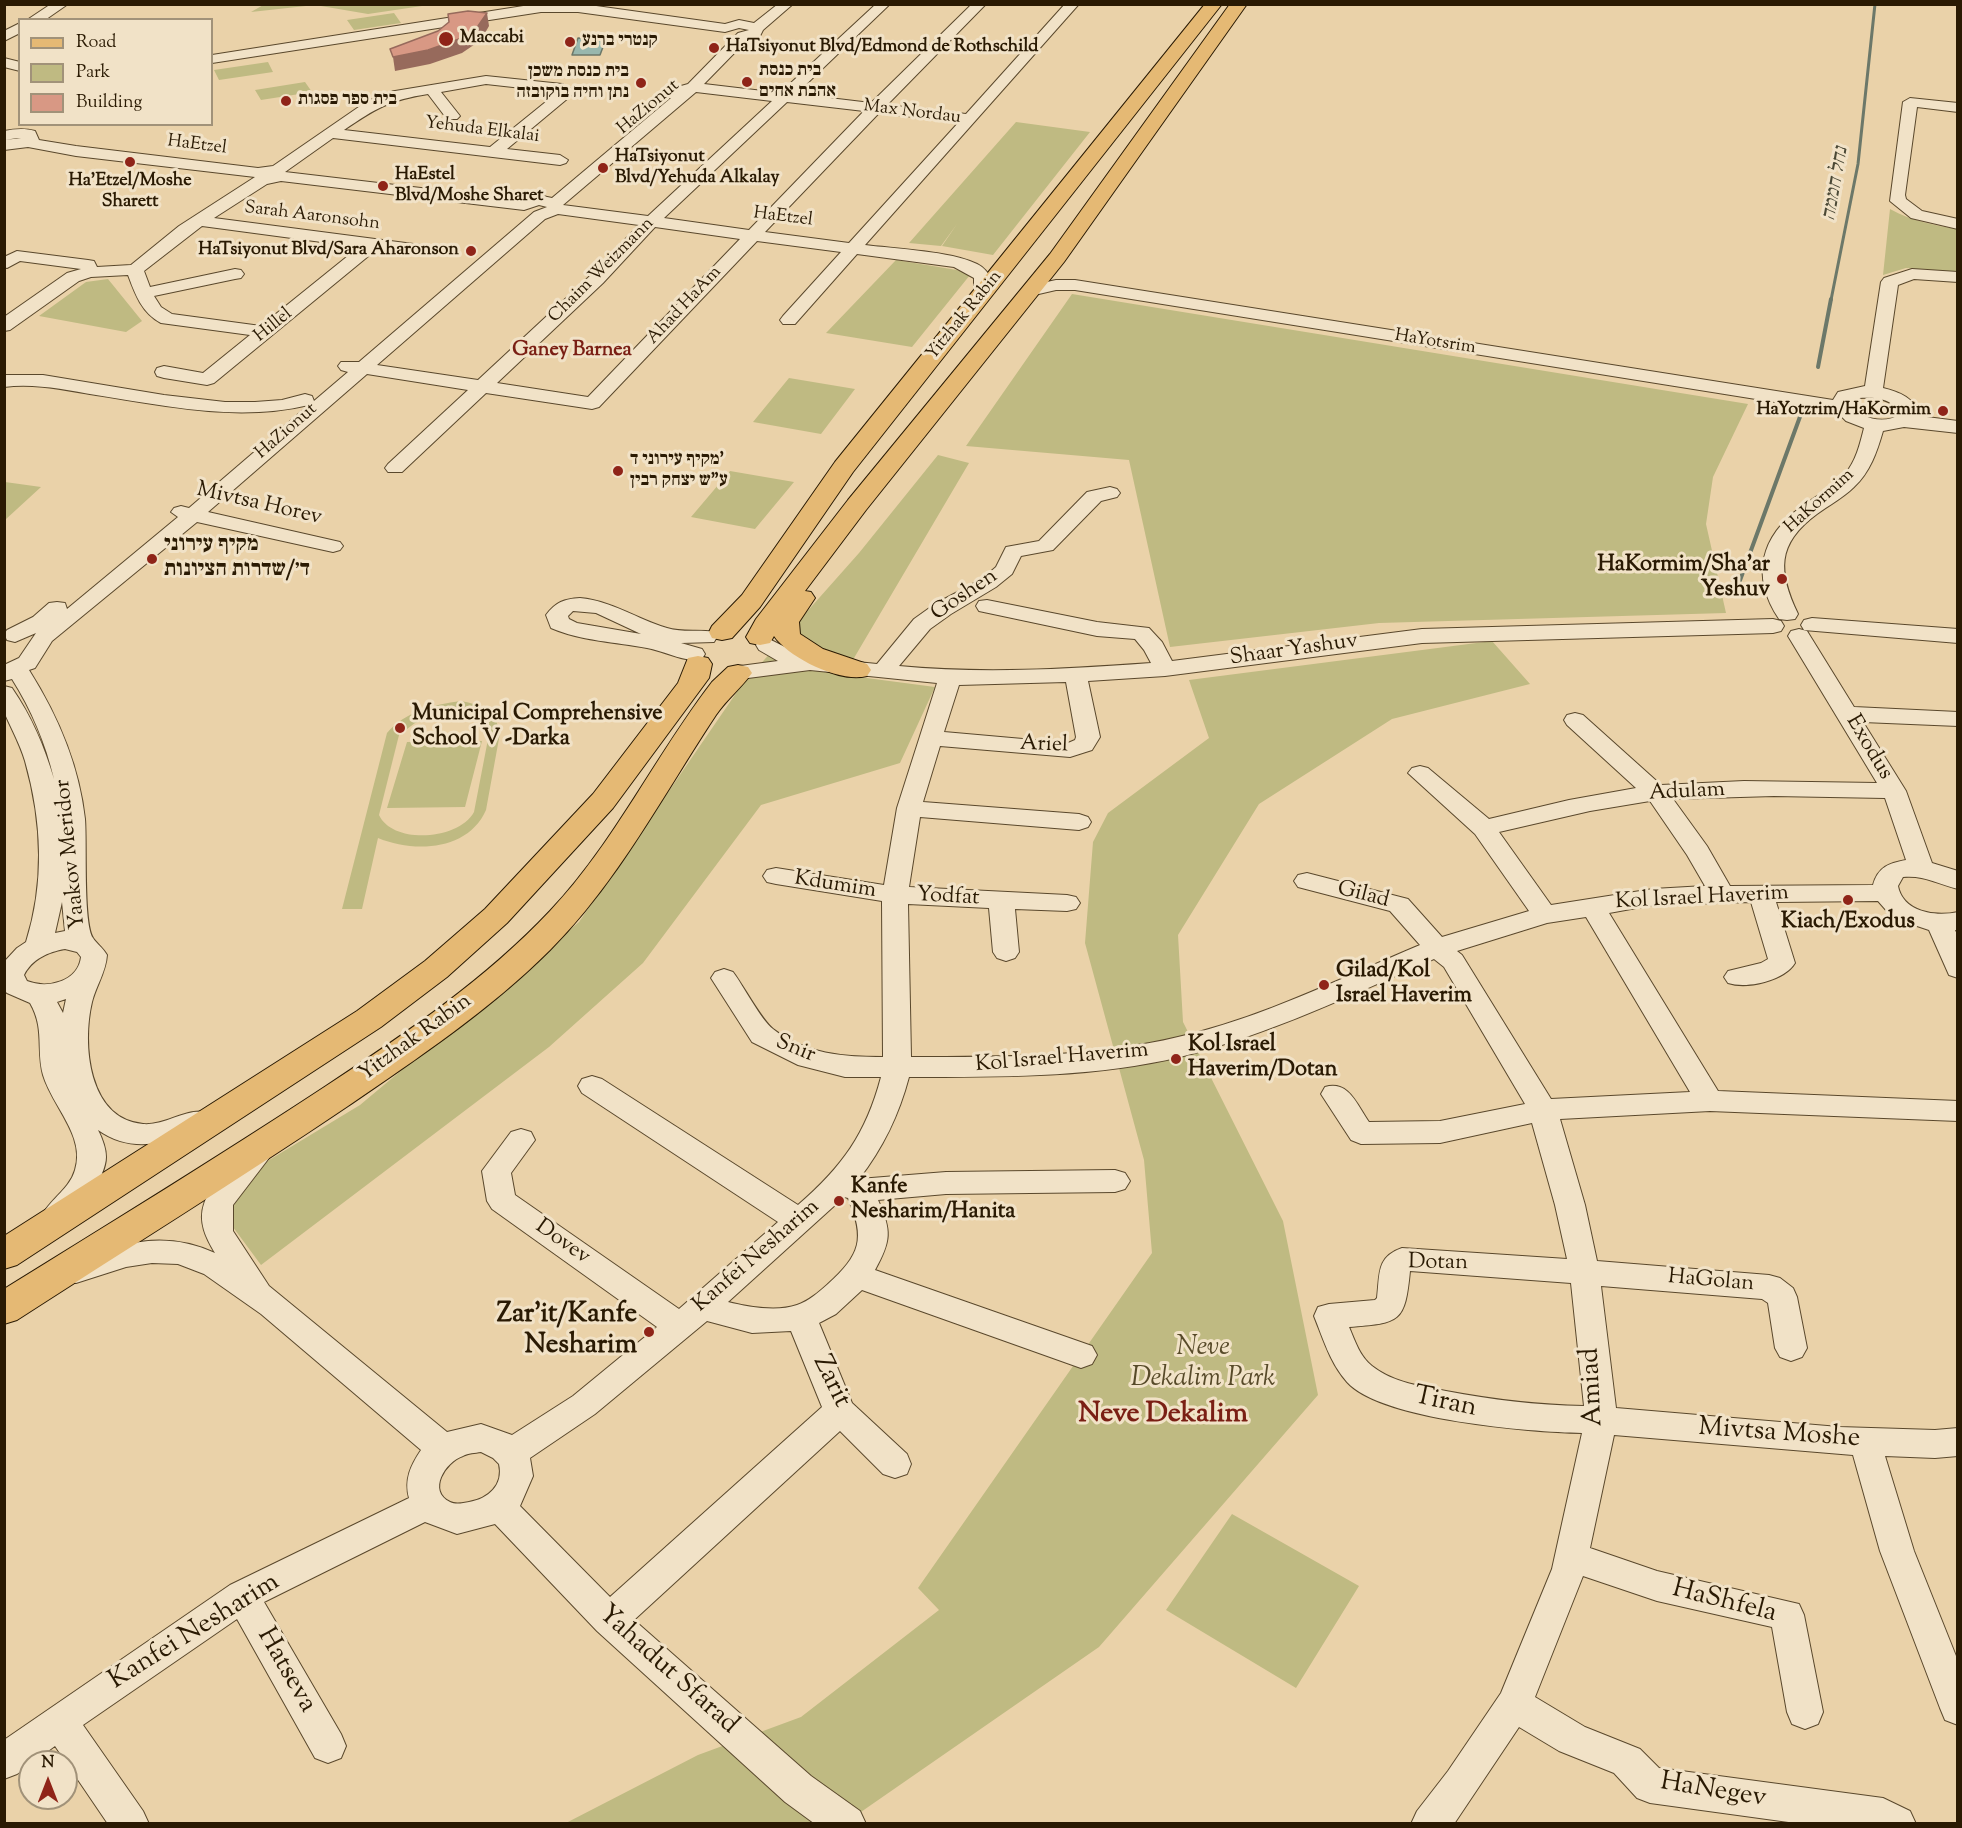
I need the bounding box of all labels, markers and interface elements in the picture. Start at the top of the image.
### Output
legend [18,18,213,126]
place label: Maccabi [460,28,524,50]
text: Road [76,30,116,56]
marker: Maccabi [437,30,455,48]
place label: קנטרי ברנע [582,31,658,53]
marker: קנטרי ברנע [563,35,577,49]
place label: HaTsiyonut Blvd/Edmond de Rothschild [726,37,1038,59]
marker: HaTsiyonut Blvd/Edmond de Rothschild [707,41,721,55]
text: Park [76,60,110,86]
place label: בית כנסת אהבת אחים [759,61,836,104]
place label: בית כנסת משכן נתן וחיה בוקובזה [516,62,629,104]
marker: בית כנסת אהבת אחים [740,75,754,89]
street label: HaZionut [614,76,684,140]
marker: בית כנסת משכן נתן וחיה בוקובזה [634,76,648,90]
text: Building [76,90,142,116]
place label: בית ספר פסגות [298,90,397,112]
marker: בית ספר פסגות [279,94,293,108]
street label: Max Nordau [862,96,962,130]
street label: Yehuda Elkalai [424,113,540,149]
street label: HaEtzel [166,132,228,160]
water label: נחל חממה [1819,145,1855,223]
place label: HaTsiyonut Blvd/Yehuda Alkalay [615,147,779,190]
marker: Ha'Etzel/Moshe Sharett [123,155,137,169]
marker: HaTsiyonut Blvd/Yehuda Alkalay [596,161,610,175]
place label: HaEstel Blvd/Moshe Sharet [395,165,543,207]
place label: Ha'Etzel/Moshe Sharett [68,171,192,213]
marker: HaEstel Blvd/Moshe Sharet [376,179,390,193]
street label: Sarah Aaronsohn [243,198,381,236]
street label: HaEtzel [752,204,814,232]
street label: Chaim Weizmann [545,214,659,328]
place label: HaTsiyonut Blvd/Sara Aharonson [198,240,459,262]
marker: HaTsiyonut Blvd/Sara Aharonson [464,244,478,258]
street label: Ahad HaAm [643,262,727,350]
street label: Yitzhak Rabin [922,267,1008,365]
street label: Hillel [251,304,297,348]
street label: HaYotsrim [1393,326,1477,360]
district label: Ganey Barnea [512,340,632,364]
street label: HaZionut [252,399,322,465]
place label: HaYotzrim/HaKormim [1756,400,1931,422]
marker: HaYotzrim/HaKormim [1936,404,1950,418]
place label: מקיף עירוני ד' ע"ש יצחק רבין [630,450,728,492]
marker: מקיף עירוני ד' ע"ש יצחק רבין [611,464,625,478]
street label: HaKormim [1781,465,1859,539]
street label: Mivtsa Horev [194,478,324,532]
place label: מקיף עירוני ד׳/שדרות הציונות [164,533,310,584]
marker: מקיף עירוני ד׳/שדרות הציונות [145,552,159,566]
place label: HaKormim/Sha'ar Yeshuv [1597,553,1770,604]
street label: Goshen [927,564,1003,628]
marker: HaKormim/Sha'ar Yeshuv [1775,572,1789,586]
street label: Shaar Yashuv [1228,629,1360,673]
place label: Municipal Comprehensive School V -Darka [412,702,663,754]
street label: Exodus [1838,711,1898,785]
marker: Municipal Comprehensive School V -Darka [393,721,407,735]
street label: Ariel [1020,732,1068,760]
street label: Yaakov Meridor [51,778,93,930]
street label: Adulam [1648,778,1726,808]
street label: Kdumim [792,867,878,905]
street label: Gilad [1334,877,1392,915]
street label: Kol Israel Haverim [1615,881,1789,917]
street label: Yodfat [916,883,980,913]
marker: Kiach/Exodus [1841,893,1855,907]
place label: Kiach/Exodus [1781,910,1915,936]
place label: Gilad/Kol Israel Haverim [1336,959,1472,1010]
marker: Gilad/Kol Israel Haverim [1317,978,1331,992]
street label: Yitzhak Rabin [354,989,478,1089]
street label: Snir [771,1030,819,1070]
place label: Kol Israel Haverim/Dotan [1188,1033,1338,1084]
street label: Kol Israel Haverim [974,1038,1150,1080]
marker: Kol Israel Haverim/Dotan [1169,1052,1183,1066]
place label: Kanfe Nesharim/Hanita [851,1175,1015,1226]
marker: Kanfe Nesharim/Hanita [832,1194,846,1208]
street label: Kanfei Nesharim [688,1195,826,1319]
street label: Dovev [529,1215,595,1271]
street label: Dotan [1408,1250,1468,1278]
street label: HaGolan [1667,1265,1755,1299]
place label: Zar'it/Kanfe Nesharim [497,1300,637,1363]
marker: Zar'it/Kanfe Nesharim [642,1325,656,1339]
park label: Neve Dekalim Park [1131,1333,1275,1396]
street label: Amiad [1576,1347,1612,1427]
street label: Zarit [804,1351,856,1413]
street label: Tiran [1410,1382,1480,1426]
district label: Neve Dekalim [1078,1399,1248,1433]
street label: Mivtsa Moshe [1697,1413,1861,1457]
street label: Kanfei Nesharim [104,1568,286,1698]
street label: HaShfela [1668,1574,1780,1632]
street label: Yahadut Sfarad [590,1599,744,1743]
street label: Hatseva [248,1623,322,1719]
north arrow [18,1750,78,1810]
text: N [42,1752,54,1775]
street label: HaNegev [1658,1768,1768,1816]

